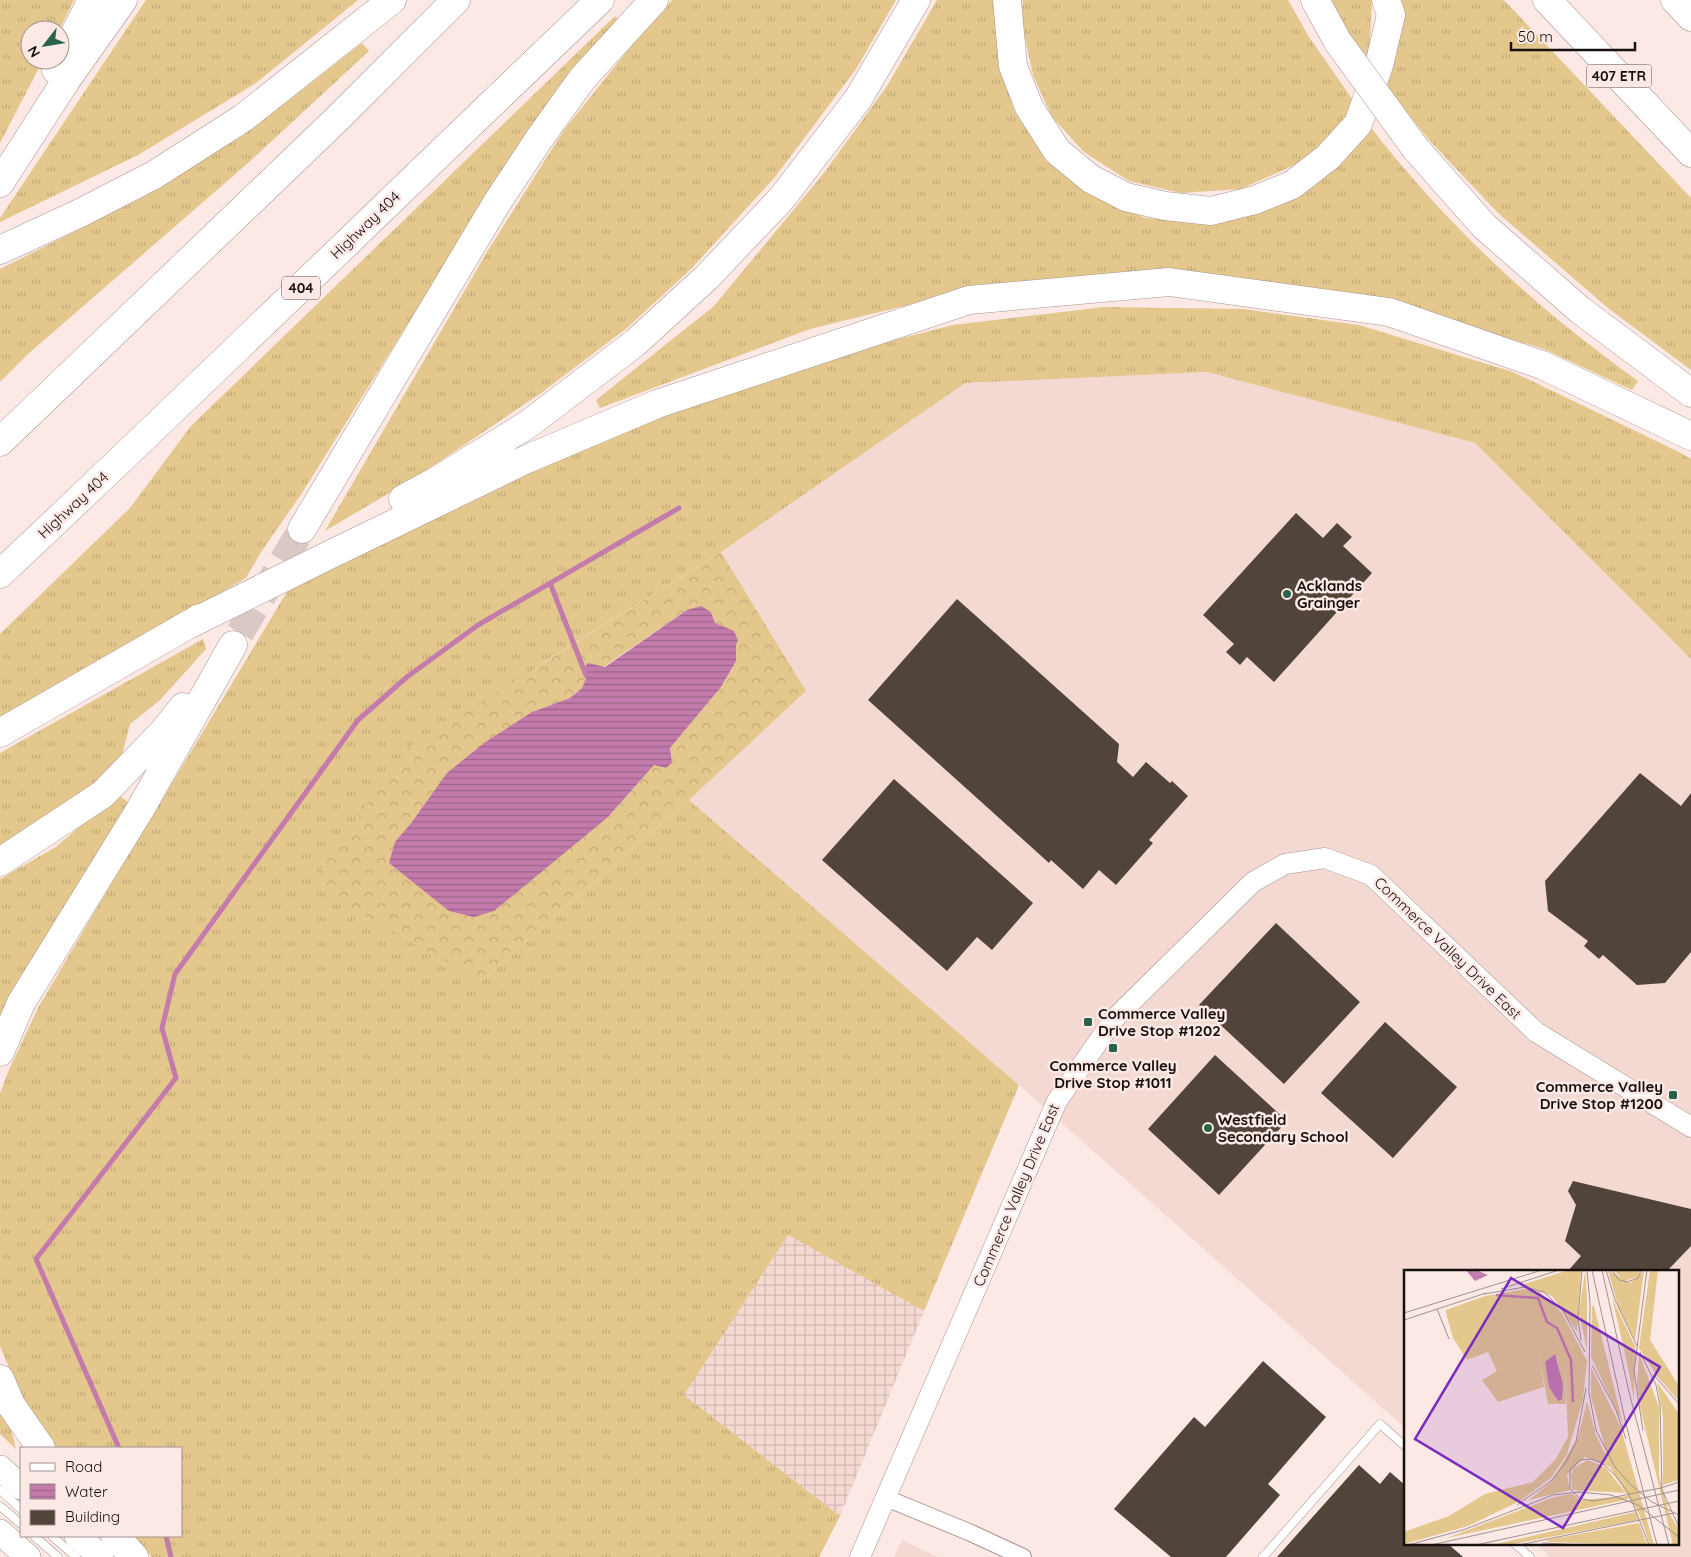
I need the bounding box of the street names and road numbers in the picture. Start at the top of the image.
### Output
road number: 407 ETR [1586,64,1652,88]
street label: Highway 404 [326,187,404,263]
road number: 404 [282,276,320,300]
street label: Highway 404 [34,467,112,543]
street label: Commerce Valley Drive East [1371,873,1525,1023]
street label: Commerce Valley Drive East [969,1101,1063,1289]

